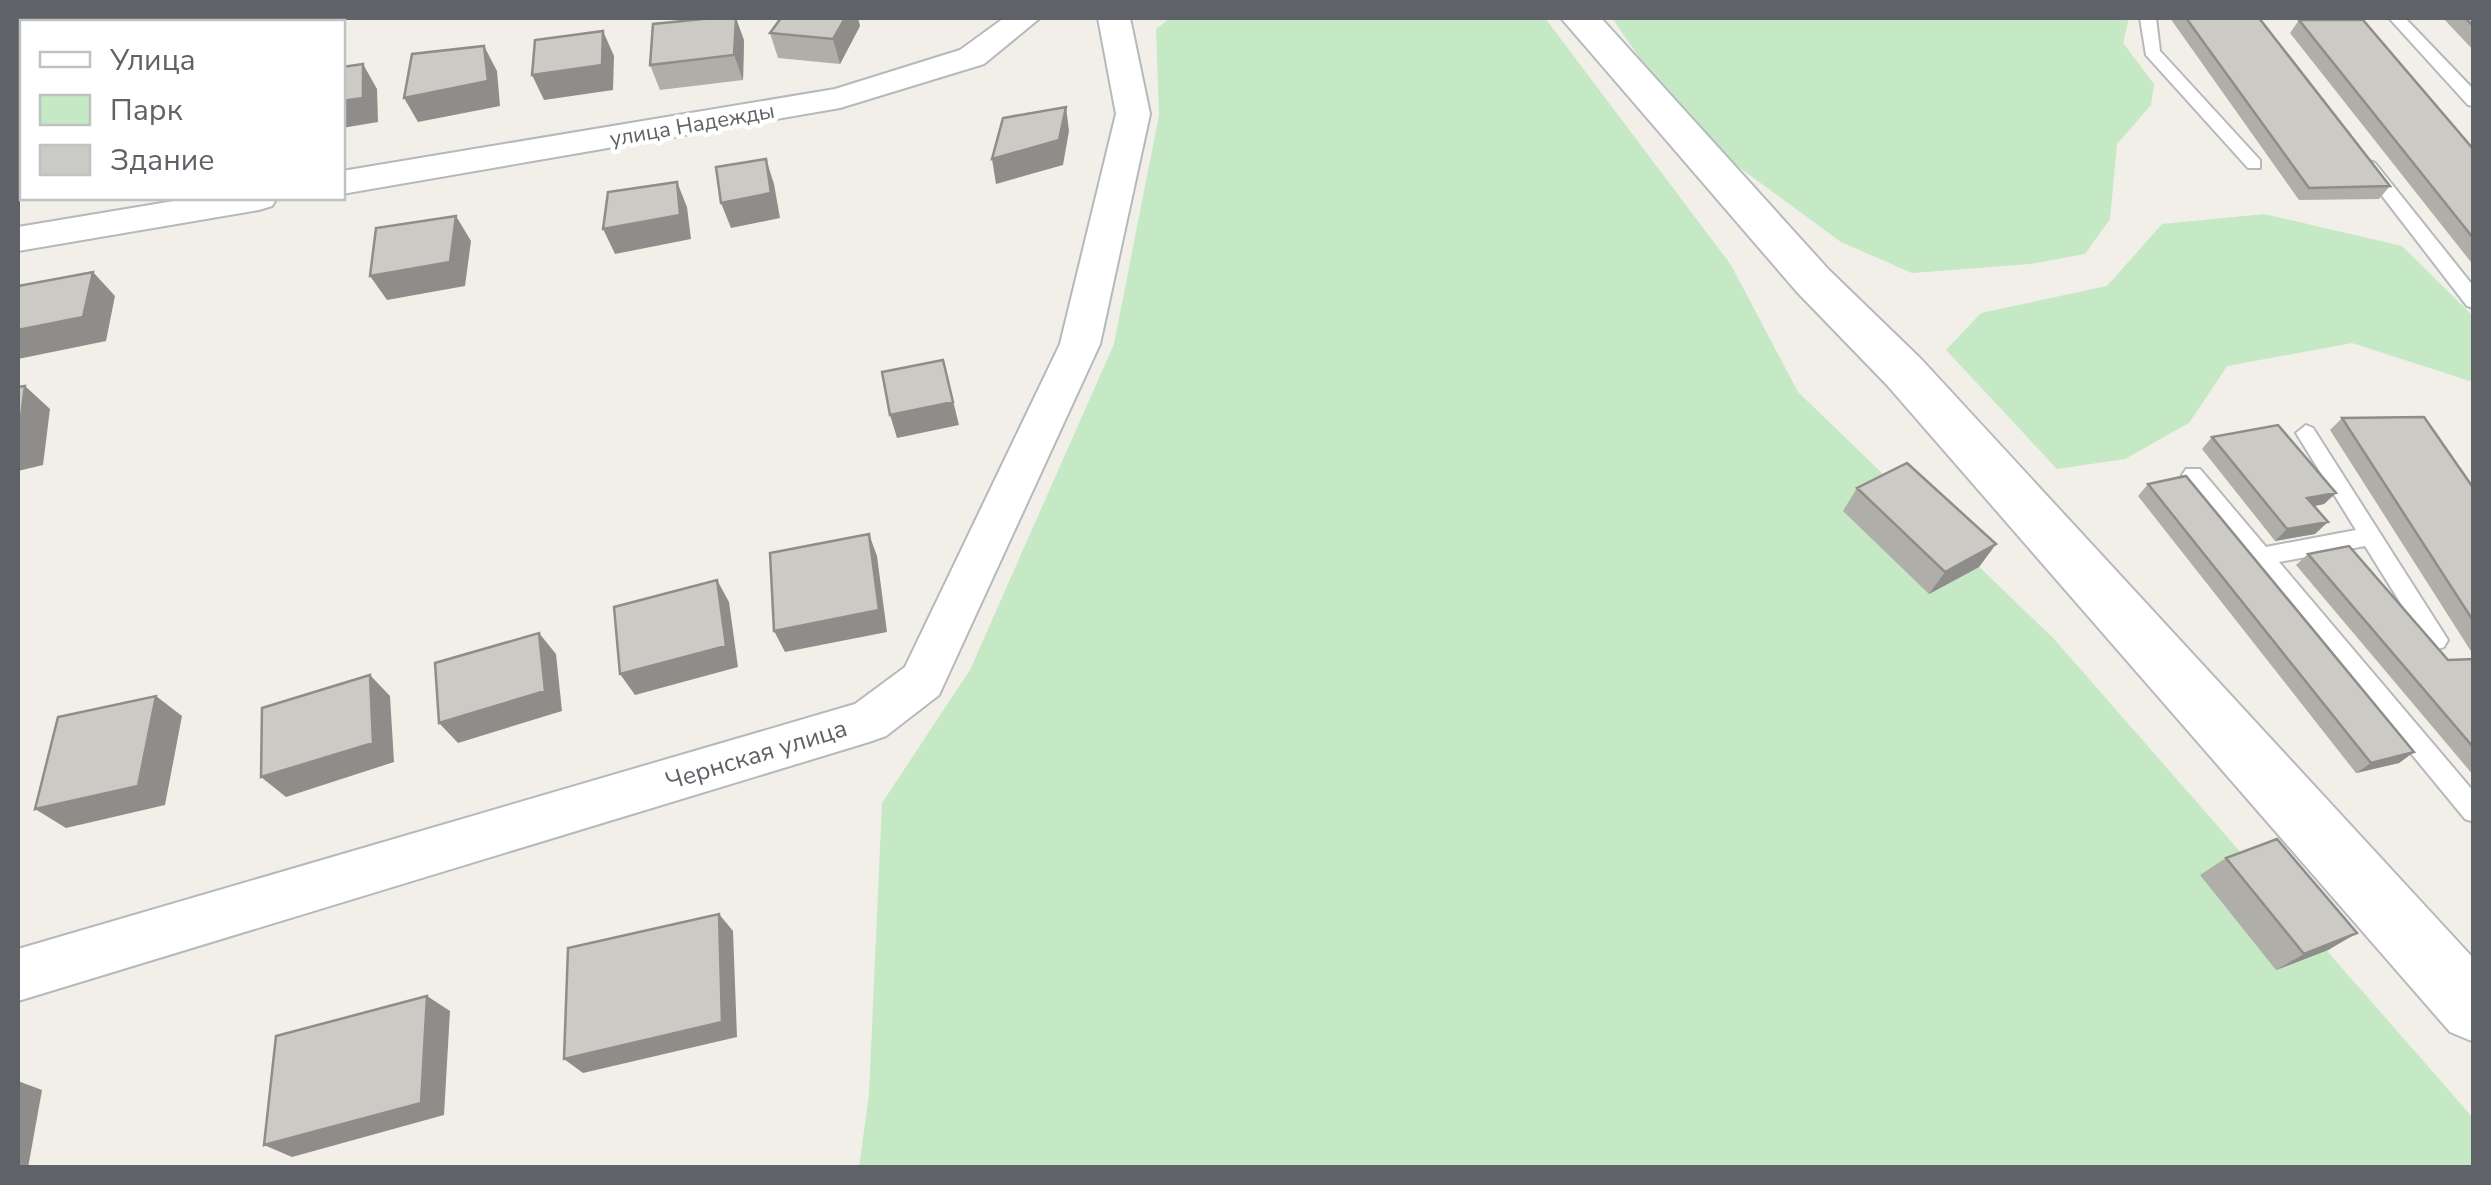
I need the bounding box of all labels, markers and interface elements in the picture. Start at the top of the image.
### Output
legend [20,20,345,200]
text: Улица [109,40,196,81]
text: Парк [110,90,183,131]
street label: улица Надежды [607,96,777,154]
text: Здание [110,140,215,181]
street label: Чернская улица [661,711,851,799]

